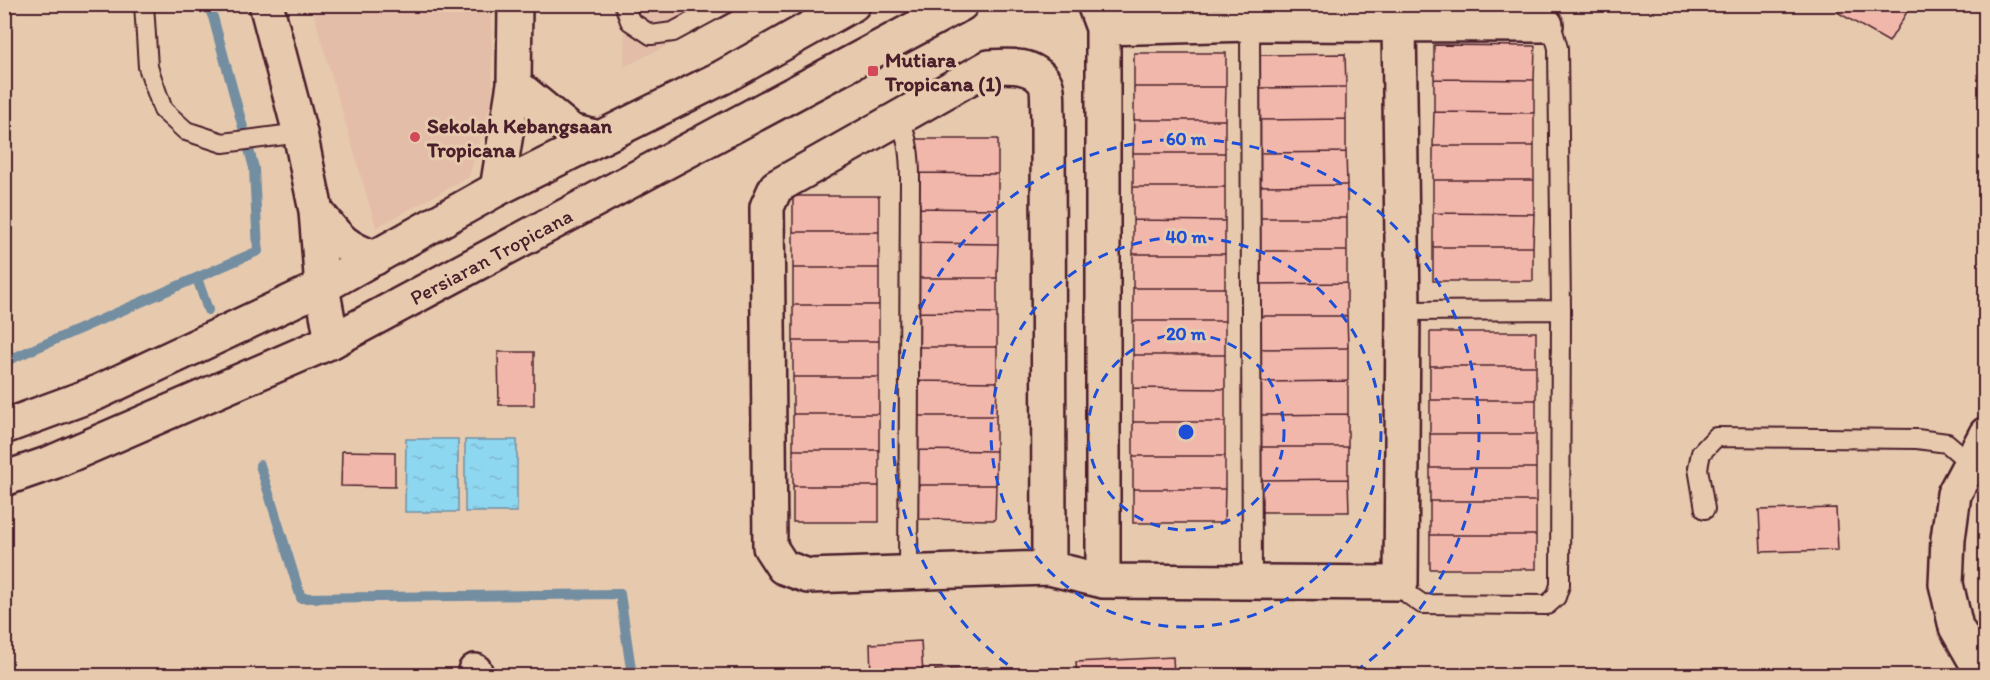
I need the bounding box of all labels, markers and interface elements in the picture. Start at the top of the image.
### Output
place label: Mutiara Tropicana (1) [884,47,1002,97]
marker: Mutiara Tropicana (1) [866,64,880,78]
place label: Sekolah Kebangsaan Tropicana [426,113,613,163]
text: 60 m [1166,128,1207,150]
marker: Sekolah Kebangsaan Tropicana [408,130,422,144]
street label: Persiaran Tropicana [405,202,576,310]
text: 40 m [1165,226,1207,248]
text: 20 m [1166,323,1207,345]
centre of rings [1176,422,1196,442]

